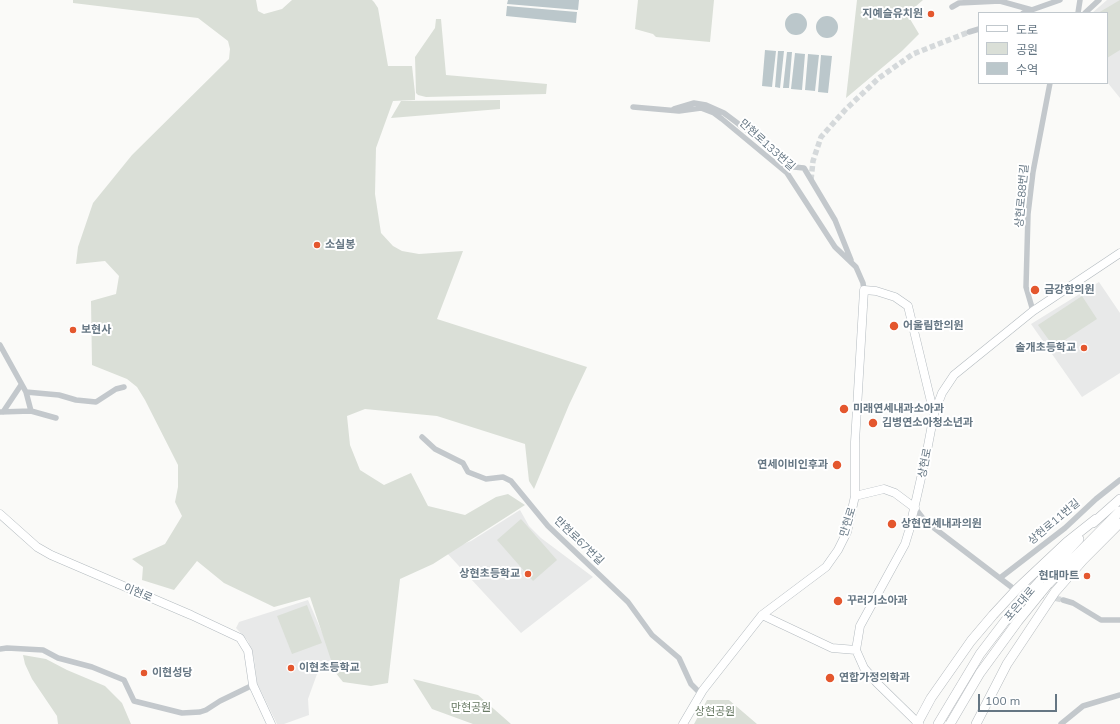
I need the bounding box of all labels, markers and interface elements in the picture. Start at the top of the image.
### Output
place label: 지예슬유치원 [862,7,923,21]
marker: 지예슬유치원 [926,9,936,19]
legend [978,12,1108,84]
text: 도로 [1016,22,1038,37]
text: 공원 [1016,42,1038,57]
text: 수역 [1016,62,1038,77]
street label: 만현로133번길 [736,117,798,173]
street label: 상현로88번길 [1013,164,1031,228]
place label: 소실봉 [325,238,355,252]
marker: 소실봉 [312,240,322,250]
place label: 금강한의원 [1044,283,1095,297]
marker: 금강한의원 [1029,284,1041,296]
place label: 어울림한의원 [903,319,964,333]
marker: 어울림한의원 [888,320,900,332]
place label: 보현사 [81,323,111,337]
marker: 보현사 [68,325,78,335]
place label: 솔개초등학교 [1015,341,1076,355]
marker: 솔개초등학교 [1079,343,1089,353]
place label: 미래연세내과소아과 [853,402,944,416]
marker: 미래연세내과소아과 [838,403,850,415]
place label: 김병연소아청소년과 [882,416,973,430]
marker: 김병연소아청소년과 [867,417,879,429]
street label: 상현로 [916,447,934,479]
place label: 연세이비인후과 [757,458,828,472]
marker: 연세이비인후과 [831,459,843,471]
street label: 상현로11번길 [1025,496,1083,548]
street label: 만현로 [837,506,859,538]
street label: 만현로67번길 [551,514,607,568]
place label: 상현연세내과의원 [901,517,982,531]
marker: 상현연세내과의원 [886,518,898,530]
place label: 상현초등학교 [459,567,520,581]
marker: 상현초등학교 [523,569,533,579]
place label: 현대마트 [1039,569,1079,583]
marker: 현대마트 [1082,571,1092,581]
street label: 이현로 [121,581,155,605]
street label: 포은대로 [1002,584,1038,624]
place label: 꾸러기소아과 [847,594,908,608]
marker: 꾸러기소아과 [832,595,844,607]
place label: 이현초등학교 [299,661,360,675]
marker: 이현초등학교 [286,663,296,673]
place label: 이현성당 [152,666,192,680]
marker: 이현성당 [139,668,149,678]
place label: 연합가정의학과 [839,671,910,685]
marker: 연합가정의학과 [824,672,836,684]
scale bar [980,686,1059,712]
text: 100 m [985,693,1020,708]
park label: 만현공원 [451,701,491,715]
park label: 상현공원 [695,705,735,719]

